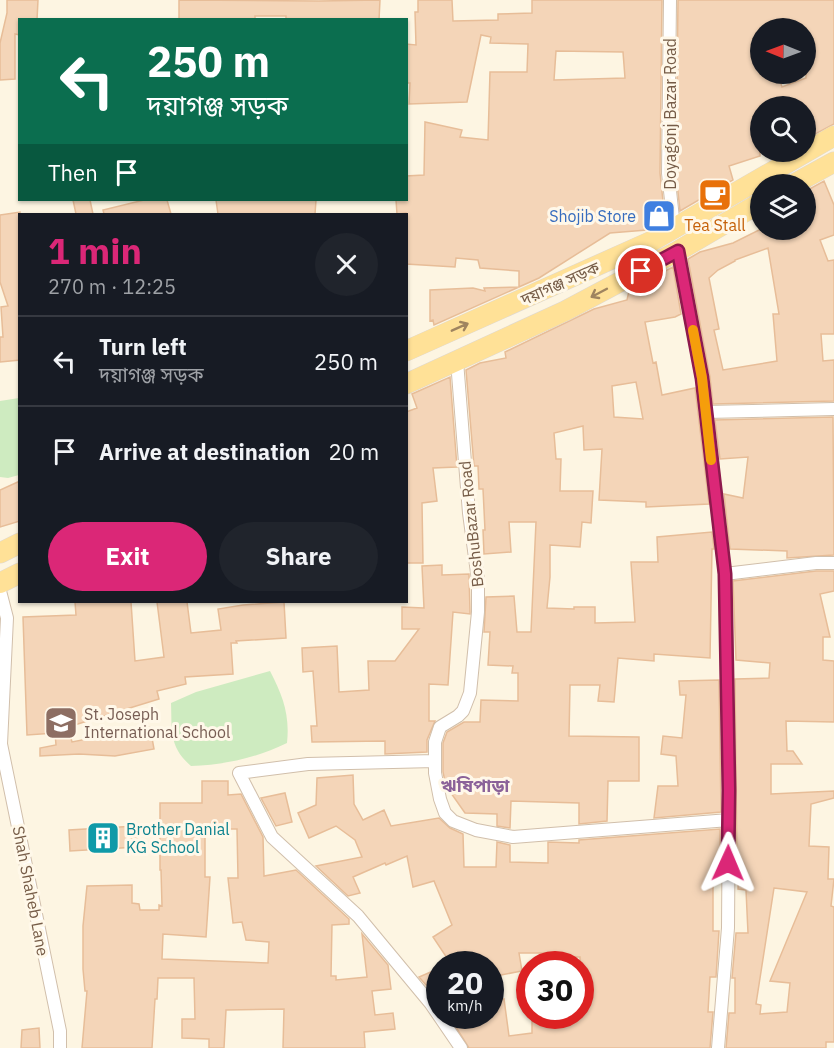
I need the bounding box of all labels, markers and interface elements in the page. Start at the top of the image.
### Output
north arrow [750,18,816,84]
map controls [750,18,816,240]
text: 250 m [147,34,270,89]
street label: Doyagonj Bazar Road [660,38,680,190]
icon: left [48,42,126,120]
text: দয়াগঞ্জ সড়ক [147,87,288,122]
button: search [750,96,816,162]
icon: arrive [110,156,143,189]
text: Then [48,158,98,187]
button: layers [750,174,816,240]
cafe icon: Tea Stall [697,177,733,213]
shop icon: Shojib Store [641,198,677,234]
place label: Shojib Store [549,206,636,226]
place label: Tea Stall [684,215,746,235]
text: 1 min [48,227,142,274]
button: close [315,233,378,296]
pin [615,245,666,296]
icon: arrive [624,254,657,287]
street label: দয়াগঞ্জ সড়ক [517,256,603,310]
text: 270 m · 12:25 [48,273,176,300]
one-way arrow [591,288,609,299]
one-way arrow [451,321,469,332]
text: Turn left [99,332,187,361]
icon: left [48,345,81,378]
text: 250 m [314,347,378,376]
text: দয়াগঞ্জ সড়ক [99,361,204,388]
icon: arrive [48,435,81,468]
text: Arrive at destination [99,437,310,466]
text: 20 m [328,437,379,466]
street label: BoshuBazar Road [454,460,488,588]
button: Exit [48,522,207,591]
button: Share [219,522,378,591]
place label: St. Joseph International School [84,704,230,742]
school or university icon: St. Joseph International School [43,705,79,741]
district label: ঋষিপাড়া [441,774,510,797]
place label: Brother Danial KG School [126,819,230,857]
building icon: Brother Danial KG School [85,820,121,856]
street label: Shah Shaheb Lane [9,824,53,958]
position arrow [696,831,760,895]
speed limit sign: 30 [516,951,594,1029]
text: 20 [447,963,483,1002]
text: km/h [447,996,483,1015]

